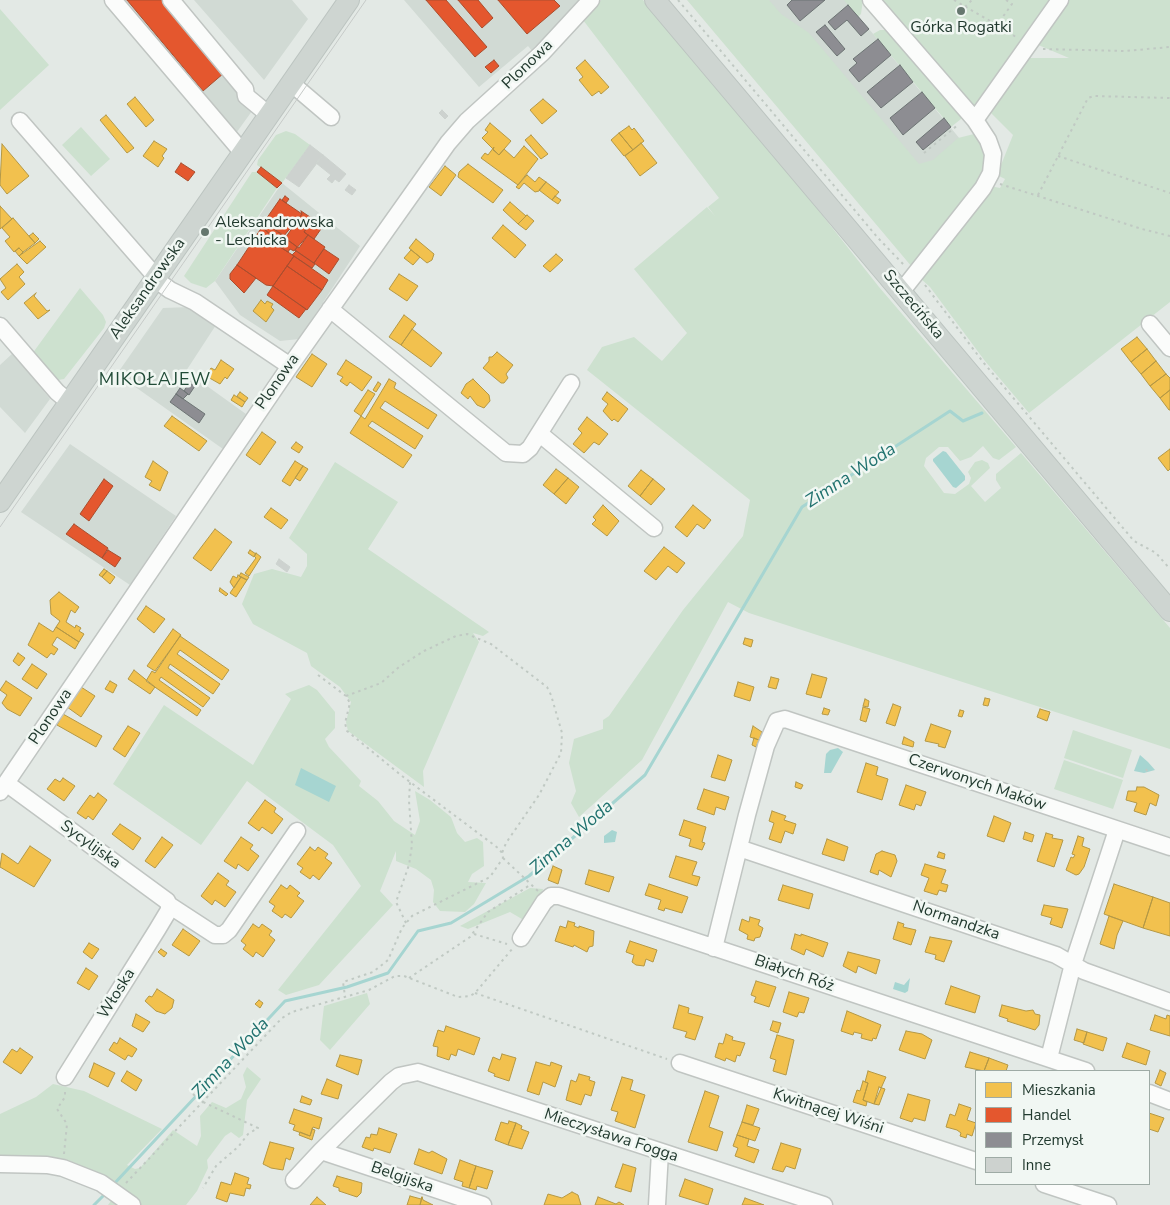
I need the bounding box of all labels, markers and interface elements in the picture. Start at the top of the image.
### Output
marker: Górka Rogatki [955,5,967,17]
place label: Górka Rogatki [910,18,1012,38]
street label: Plonowa [499,36,557,94]
place label: Aleksandrowska - Lechicka [215,213,334,251]
marker: Aleksandrowska - Lechicka [199,226,211,238]
street label: Aleksandrowska [106,235,190,343]
street label: Szczecińska [878,266,948,344]
street label: Plonowa [252,351,304,413]
district label: MIKOŁAJEW [98,370,212,392]
water label: Zimna Woda [802,439,900,513]
street label: Plonowa [25,685,77,749]
street label: Czerwonych Maków [906,750,1048,816]
water label: Zimna Woda [526,796,618,880]
street label: Sycylijska [56,817,124,873]
street label: Normandzka [910,897,1002,945]
street label: Białych Róż [752,951,836,997]
street label: Włoska [94,965,140,1023]
water label: Zimna Woda [188,1014,274,1104]
legend [975,1070,1150,1185]
text: Mieszkania [1022,1080,1096,1100]
street label: Kwitnącej Wiśni [770,1085,886,1139]
street label: Mieczysława Fogga [541,1105,681,1167]
text: Handel [1022,1105,1071,1125]
text: Przemysł [1022,1130,1084,1150]
text: Inne [1022,1155,1051,1175]
street label: Belgijska [368,1158,436,1198]

